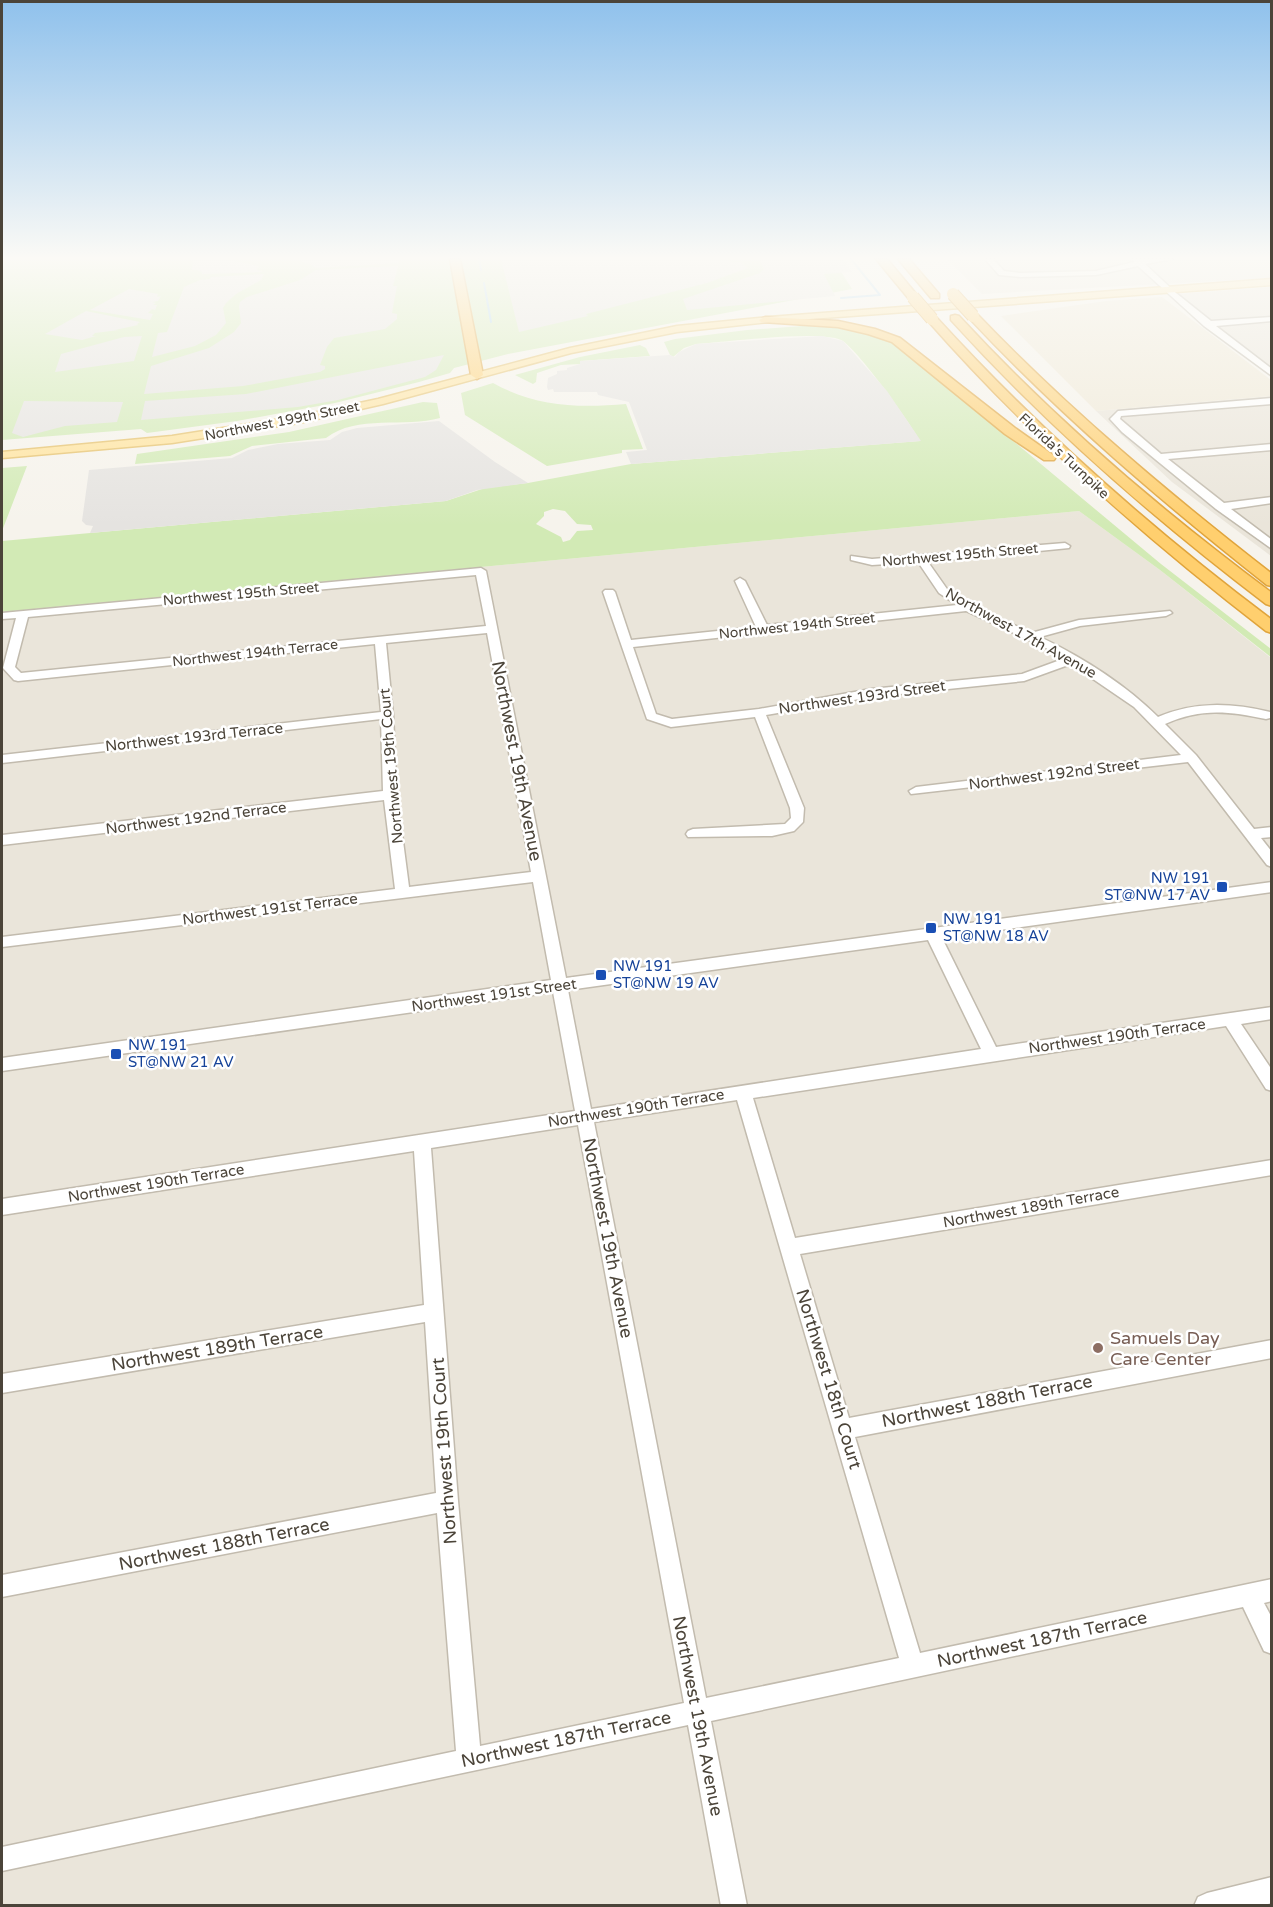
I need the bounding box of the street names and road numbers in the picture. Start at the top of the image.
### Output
street label: Northwest 199th Street [203,398,361,444]
street label: Florida's Turnpike [1015,410,1113,502]
street label: Northwest 195th Street [881,540,1040,570]
street label: Northwest 195th Street [162,579,321,609]
street label: Northwest 17th Avenue [942,584,1100,682]
street label: Northwest 194th Street [718,609,877,643]
street label: Northwest 194th Terrace [171,636,339,670]
street label: Northwest 19th Avenue [487,659,547,863]
street label: Northwest 193rd Street [777,676,947,718]
street label: Northwest 19th Court [375,687,407,844]
street label: Northwest 193rd Terrace [104,719,284,755]
street label: Northwest 192nd Street [967,755,1141,793]
street label: Northwest 192nd Terrace [104,798,288,838]
street label: Northwest 191st Terrace [181,889,359,929]
street label: Northwest 191st Street [410,974,578,1015]
street label: Northwest 190th Terrace [1027,1015,1207,1057]
street label: Northwest 190th Terrace [546,1085,726,1131]
street label: Northwest 19th Avenue [578,1136,638,1340]
street label: Northwest 190th Terrace [66,1160,246,1206]
street label: Northwest 189th Terrace [942,1183,1120,1231]
street label: Northwest 18th Court [791,1286,867,1472]
street label: Northwest 189th Terrace [109,1320,325,1376]
street label: Northwest 19th Court [426,1357,462,1545]
street label: Northwest 188th Terrace [880,1370,1094,1432]
street label: Northwest 188th Terrace [117,1513,331,1575]
street label: Northwest 187th Terrace [935,1606,1149,1672]
street label: Northwest 19th Avenue [668,1614,728,1818]
street label: Northwest 187th Terrace [459,1706,673,1772]

